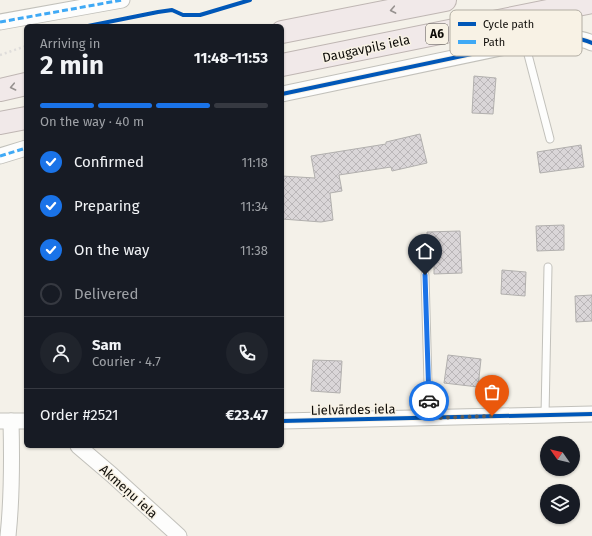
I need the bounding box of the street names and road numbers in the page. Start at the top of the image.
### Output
road number: A6 [426,24,448,44]
street label: Daugavpils iela [321,32,411,65]
street label: Lielvārdes iela [311,401,396,418]
street label: Akmeņu iela [96,462,161,522]

